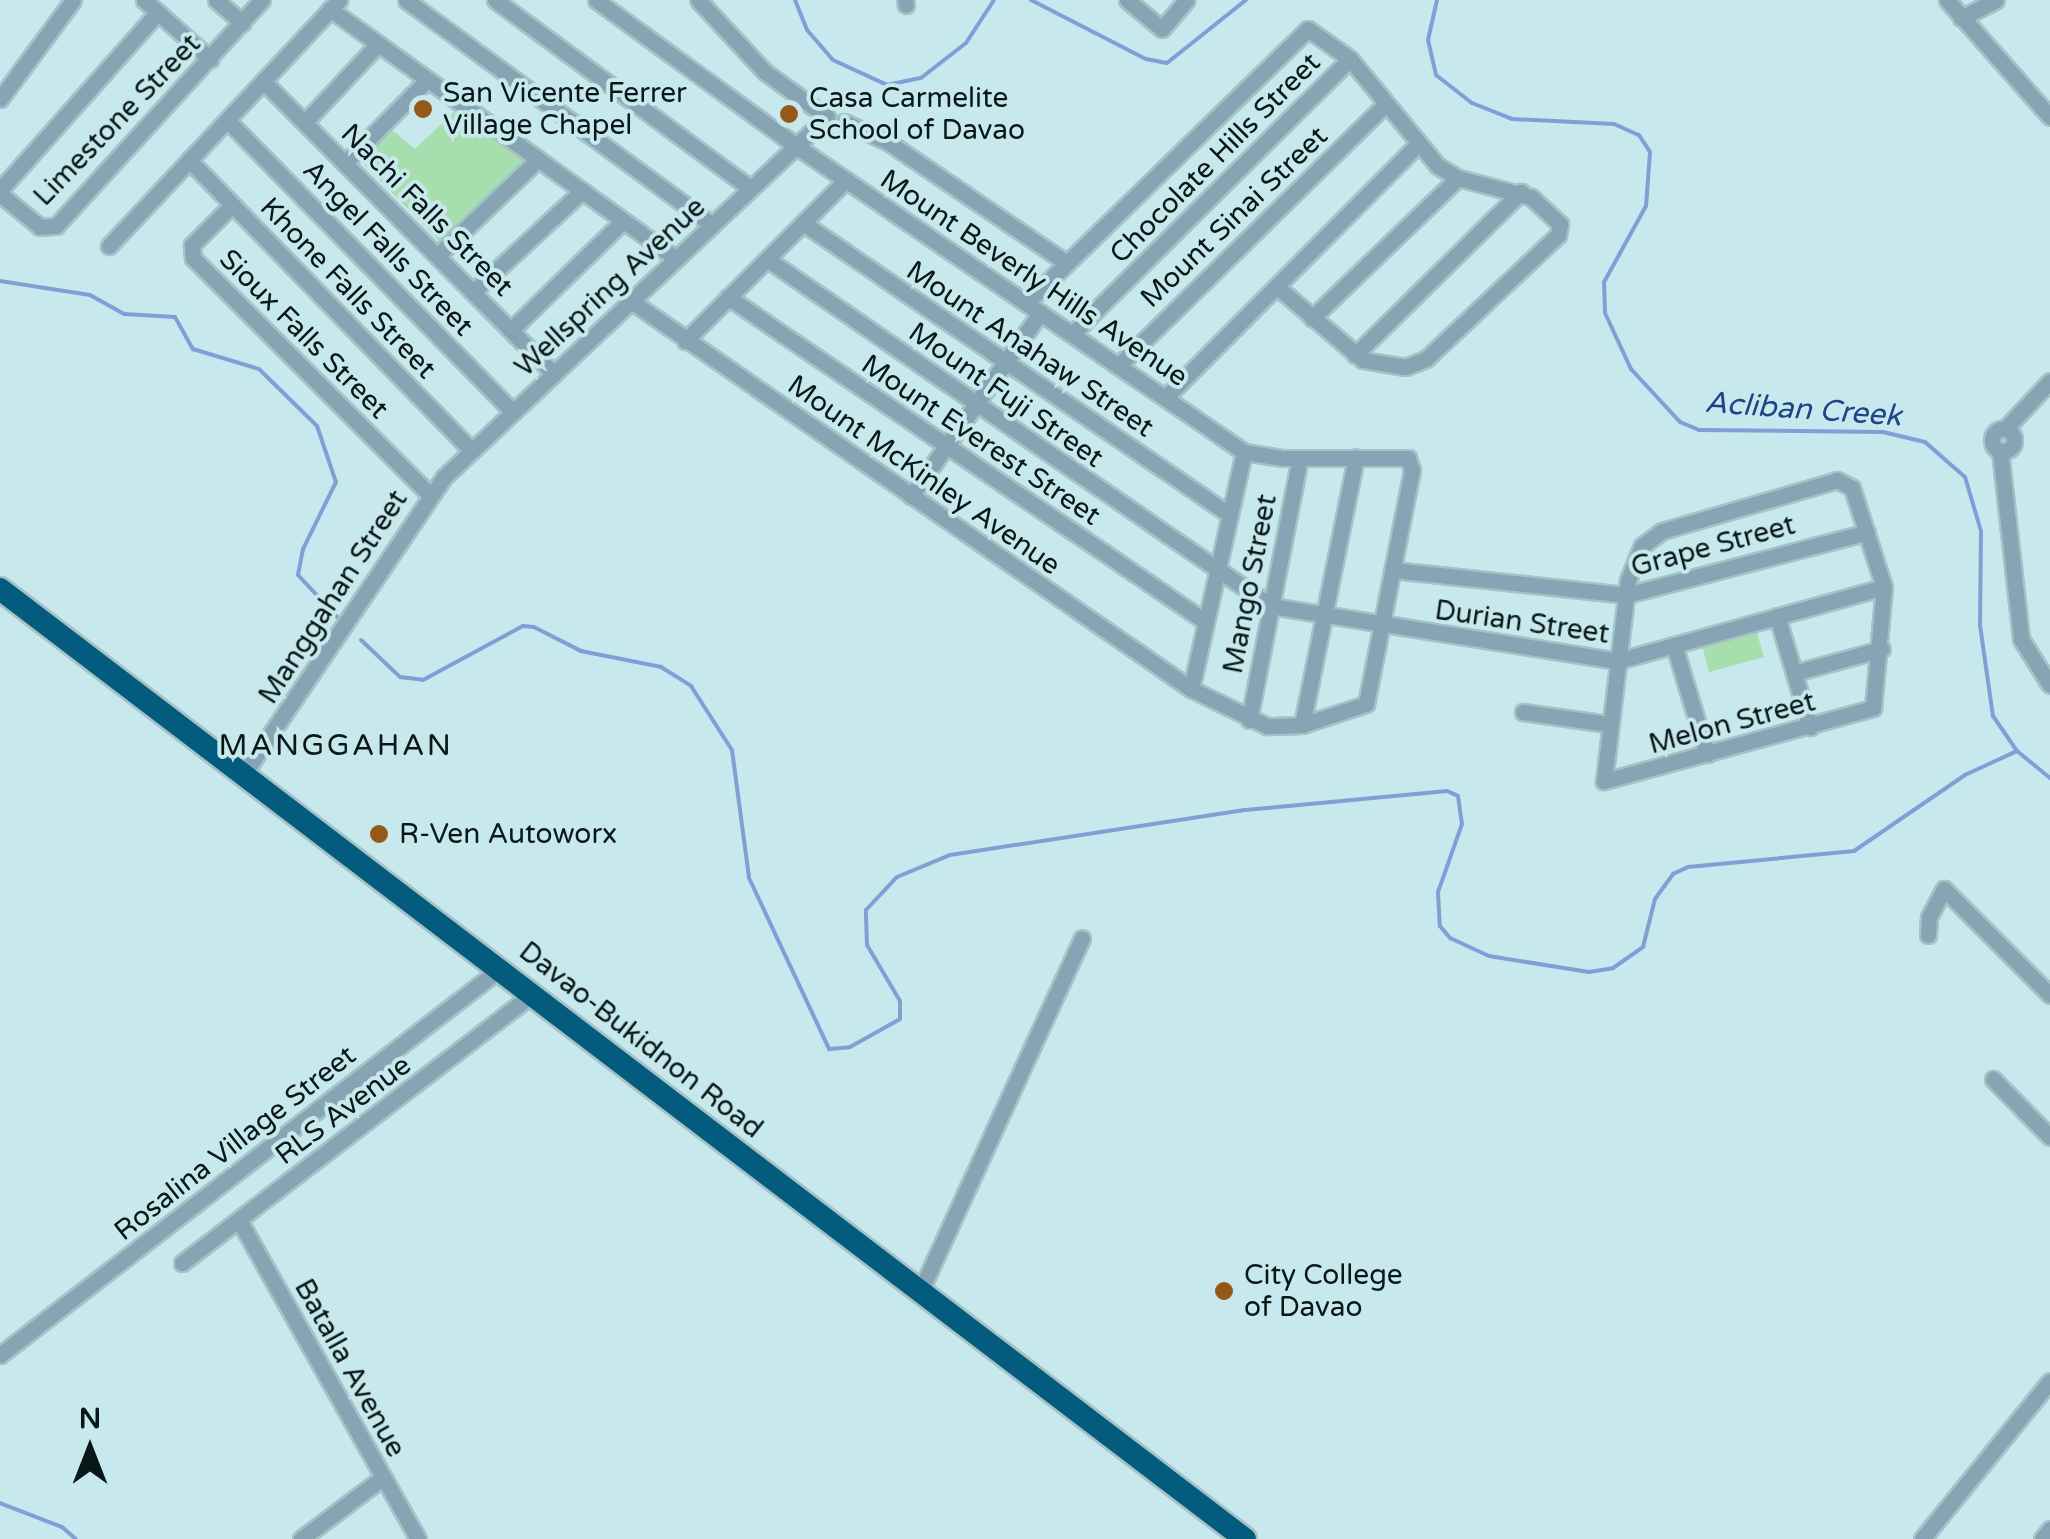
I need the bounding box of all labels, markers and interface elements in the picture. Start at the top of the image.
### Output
street label: Limestone Street [27,27,207,213]
street label: Chocolate Hills Street [1103,46,1327,270]
place label: San Vicente Ferrer Village Chapel [443,76,687,142]
place label: Casa Carmelite School of Davao [809,81,1025,147]
marker: San Vicente Ferrer Village Chapel [412,98,434,120]
marker: Casa Carmelite School of Davao [778,103,800,125]
street label: Nachi Falls Street [334,117,520,303]
street label: Mount Sinai Street [1134,119,1334,315]
street label: Angel Falls Street [296,153,480,343]
street label: Mount Beverly Hills Avenue [874,162,1194,394]
street label: Wellspring Avenue [508,190,712,384]
street label: Khone Falls Street [253,191,443,385]
street label: Sioux Falls Street [212,242,396,426]
street label: Mount Anahaw Street [900,254,1160,444]
street label: Mount Fuji Street [902,315,1110,475]
street label: Mount Everest Street [855,348,1107,532]
street label: Mount McKinley Avenue [781,368,1067,582]
water label: Acliban Creek [1704,385,1902,435]
street label: Manggahan Street [251,484,415,710]
street label: Mango Street [1216,492,1284,676]
street label: Grape Street [1627,508,1799,584]
street label: Durian Street [1433,593,1611,651]
street label: Melon Street [1645,685,1819,761]
district label: MANGGAHAN [219,728,453,764]
place label: R-Ven Autoworx [399,817,617,851]
marker: R-Ven Autoworx [368,823,390,845]
street label: Davao-Bukidnon Road [512,934,770,1146]
street label: Rosalina Village Street [108,1038,362,1248]
street label: RLS Avenue [269,1048,417,1172]
place label: City College of Davao [1244,1258,1403,1324]
street label: Batalla Avenue [287,1273,413,1463]
marker: City College of Davao [1213,1280,1235,1302]
north arrow [40,1399,140,1499]
text: N [79,1402,101,1436]

